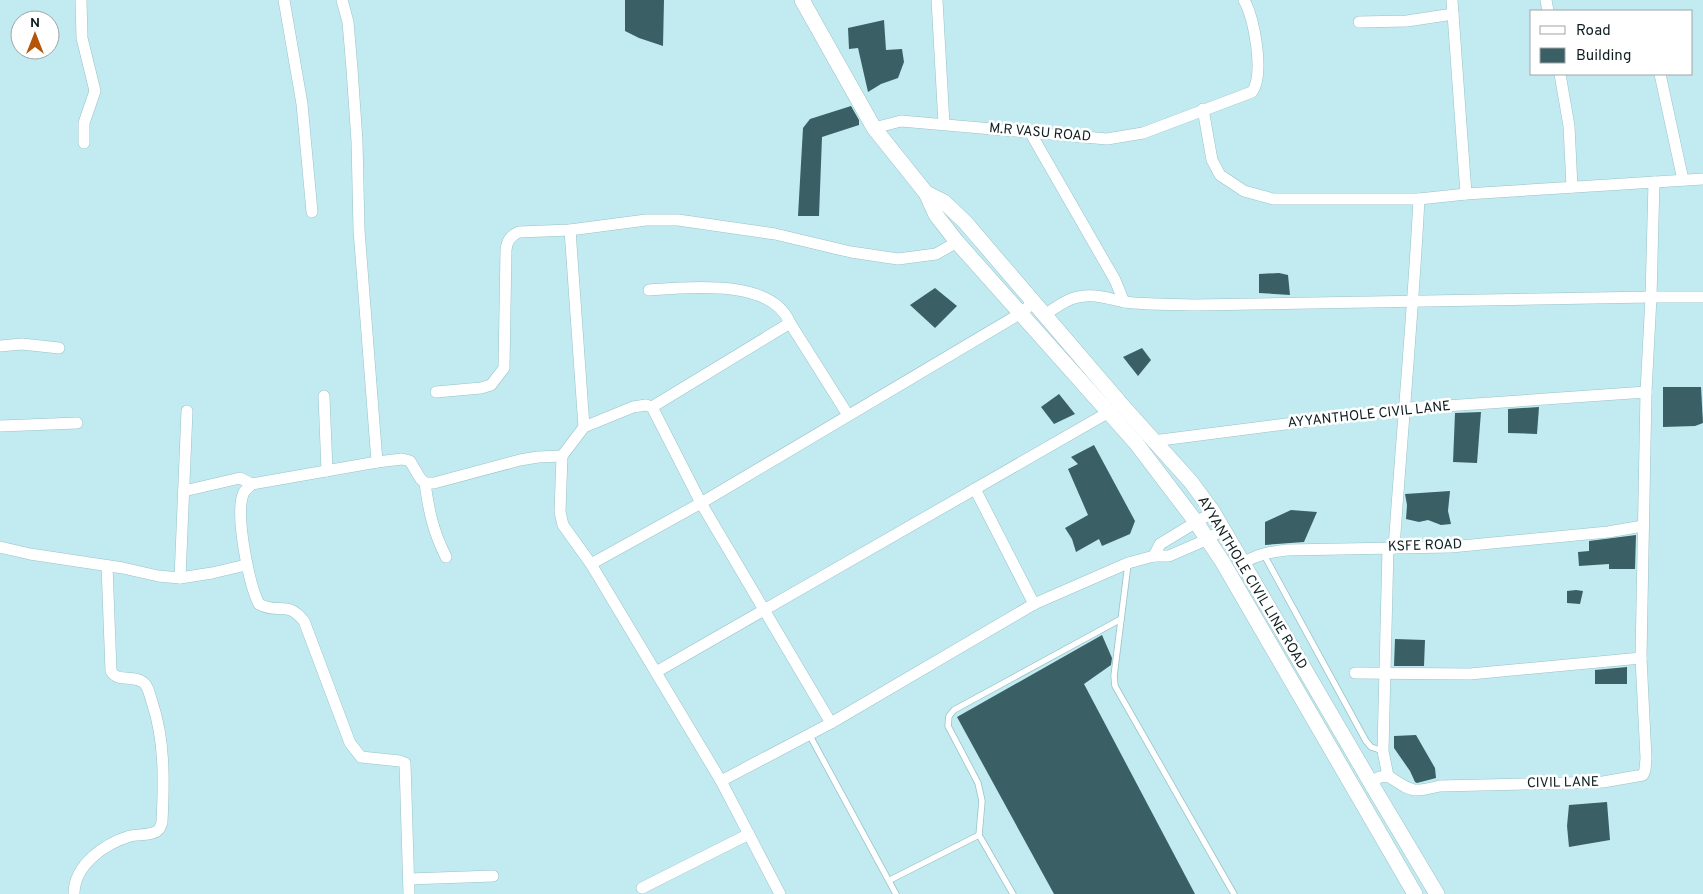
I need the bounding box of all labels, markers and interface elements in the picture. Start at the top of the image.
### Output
north arrow [10,10,60,60]
legend [1530,10,1693,75]
text: N [30,15,40,32]
text: Road [1576,22,1611,41]
text: Building [1576,47,1631,66]
street label: M.R VASU ROAD [988,120,1092,146]
street label: AYYANTHOLE CIVIL LANE [1287,398,1451,432]
street label: AYYANTHOLE CIVIL LINE ROAD [1193,493,1311,673]
street label: KSFE ROAD [1388,536,1462,556]
street label: CIVIL LANE [1527,774,1599,792]

